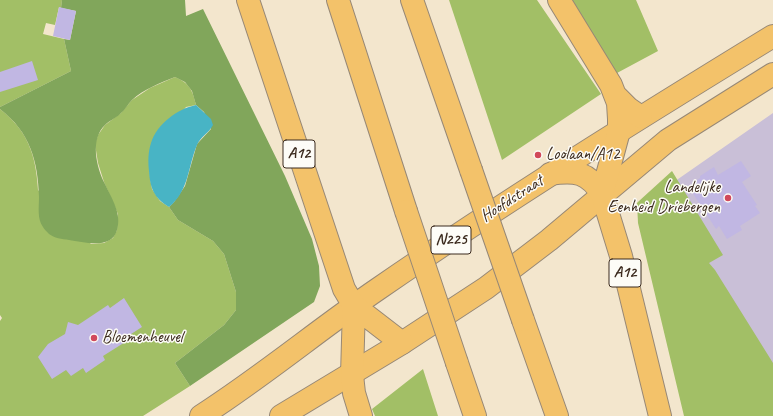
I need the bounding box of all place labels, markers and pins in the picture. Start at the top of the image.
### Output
place label: Loolaan/A12 [546,145,620,165]
marker: Loolaan/A12 [533,150,543,160]
place label: Landelijke Eenheid Driebergen [607,178,720,218]
marker: Landelijke Eenheid Driebergen [723,193,733,203]
place label: Bloemenheuvel [102,328,183,348]
marker: Bloemenheuvel [89,333,99,343]

